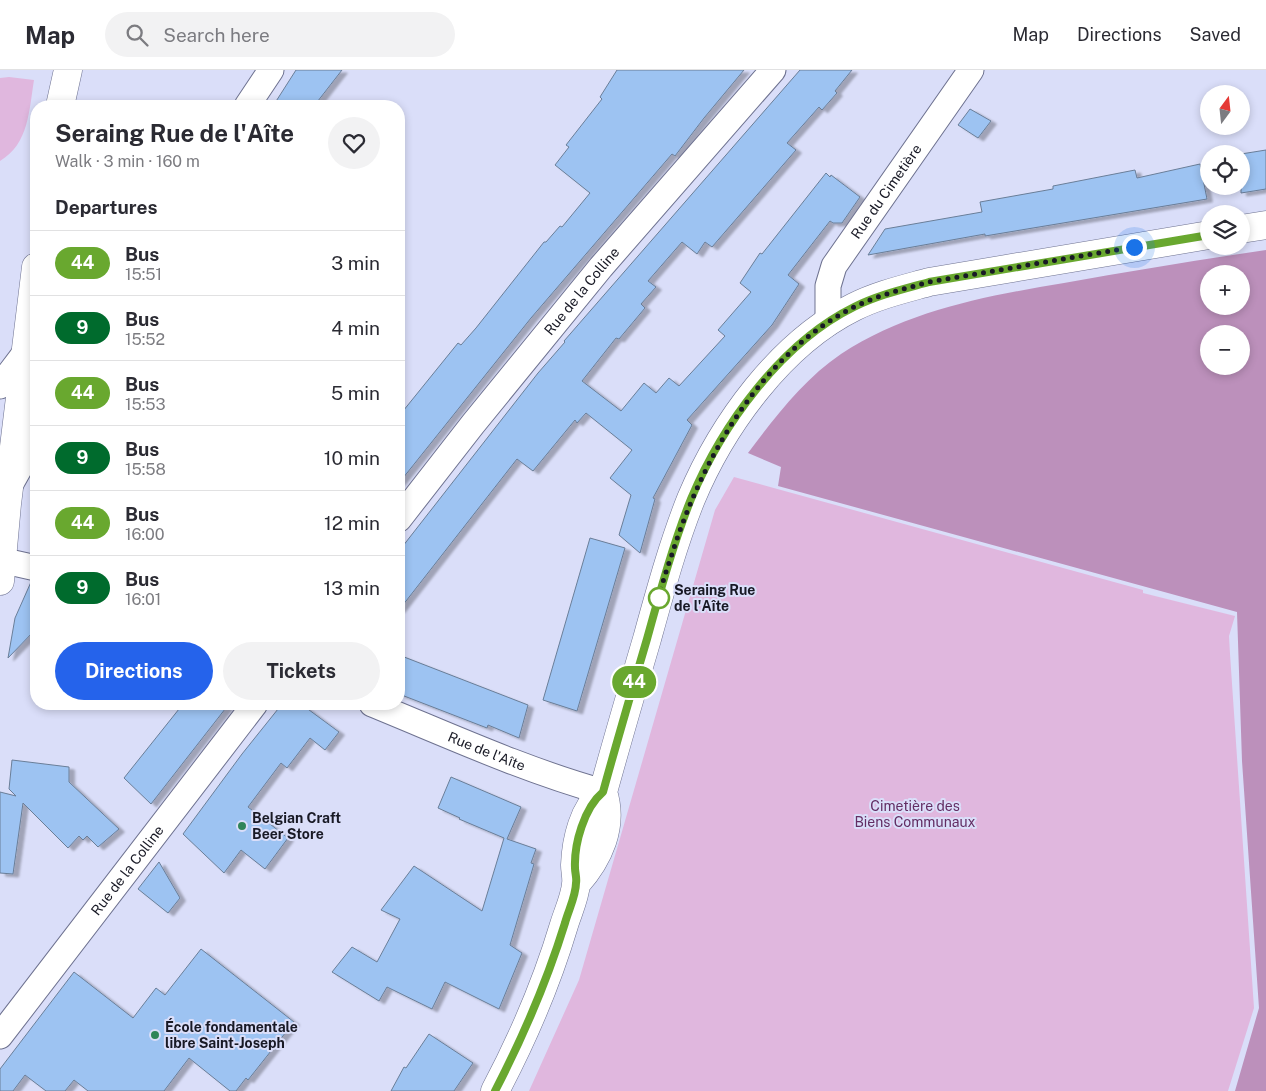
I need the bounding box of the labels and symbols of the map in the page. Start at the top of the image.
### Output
north arrow [1200,85,1250,135]
street label: Rue du Cimetière [848,141,925,242]
your location [1122,235,1147,260]
street label: Rue de la Colline [541,244,622,338]
place label: Seraing Rue de l'Aîte [674,582,755,614]
marker: Seraing Rue de l'Aîte [648,587,670,609]
line badge: 44 [612,666,656,698]
street label: Rue de l'Aîte [446,729,528,774]
park label: Cimetière des Biens Communaux [854,798,976,830]
place label: Belgian Craft Beer Store [252,810,341,842]
marker: Belgian Craft Beer Store [236,820,248,832]
street label: Rue de la Colline [88,822,167,918]
place label: École fondamentale libre Saint-Joseph [165,1018,298,1051]
marker: École fondamentale libre Saint-Joseph [149,1029,161,1041]

